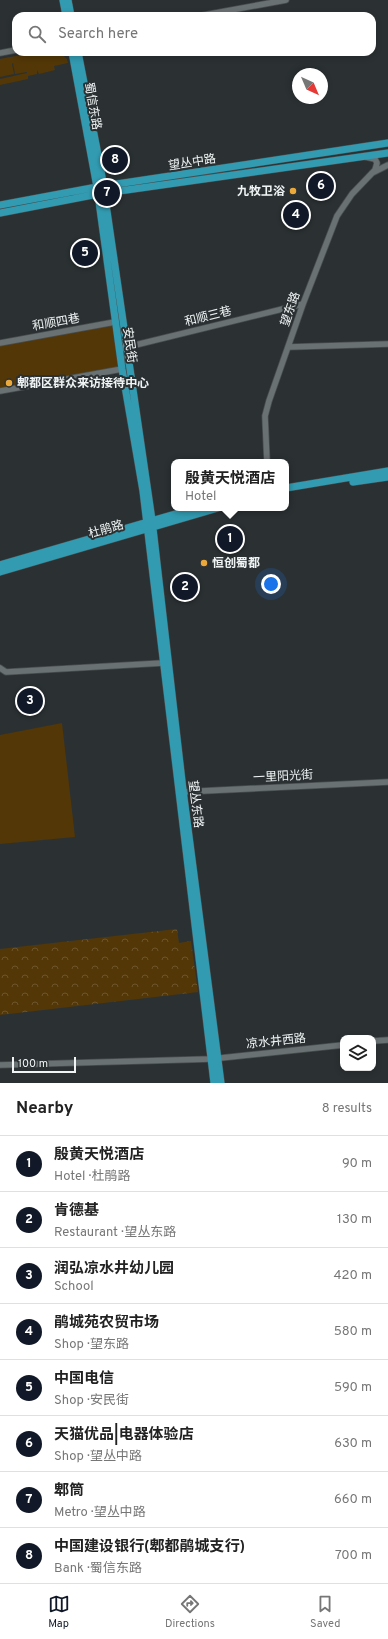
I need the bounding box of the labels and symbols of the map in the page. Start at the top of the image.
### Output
north arrow [292,68,328,104]
street label: 蜀信东路 [80,81,104,131]
pin: 8 [102,145,128,175]
street label: 望丛中路 [167,151,217,175]
pin: 6 [308,171,334,201]
pin: 7 [94,178,120,208]
place label: 九牧卫浴 [237,184,285,200]
marker: 九牧卫浴 [288,186,298,196]
pin: 4 [283,200,309,230]
pin: 5 [72,238,98,268]
street label: 望东路 [278,290,304,329]
street label: 和顺三巷 [183,303,233,331]
street label: 和顺四巷 [31,311,81,335]
street label: 安民街 [119,326,139,364]
place label: 郫都区群众来访接待中心 [17,376,149,392]
marker: 郫都区群众来访接待中心 [4,378,14,388]
street label: 杜鹃路 [87,517,126,543]
pin: 1 [217,524,243,554]
place label: 恒创蜀都 [212,556,260,572]
marker: 恒创蜀都 [199,558,209,568]
pin: 2 [172,572,198,602]
your location [261,574,281,594]
pin: 3 [17,686,43,716]
street label: 一里阳光街 [253,767,313,787]
street label: 望丛东路 [184,779,206,829]
street label: 凉水井西路 [245,1031,307,1053]
scale bar [12,1055,76,1074]

